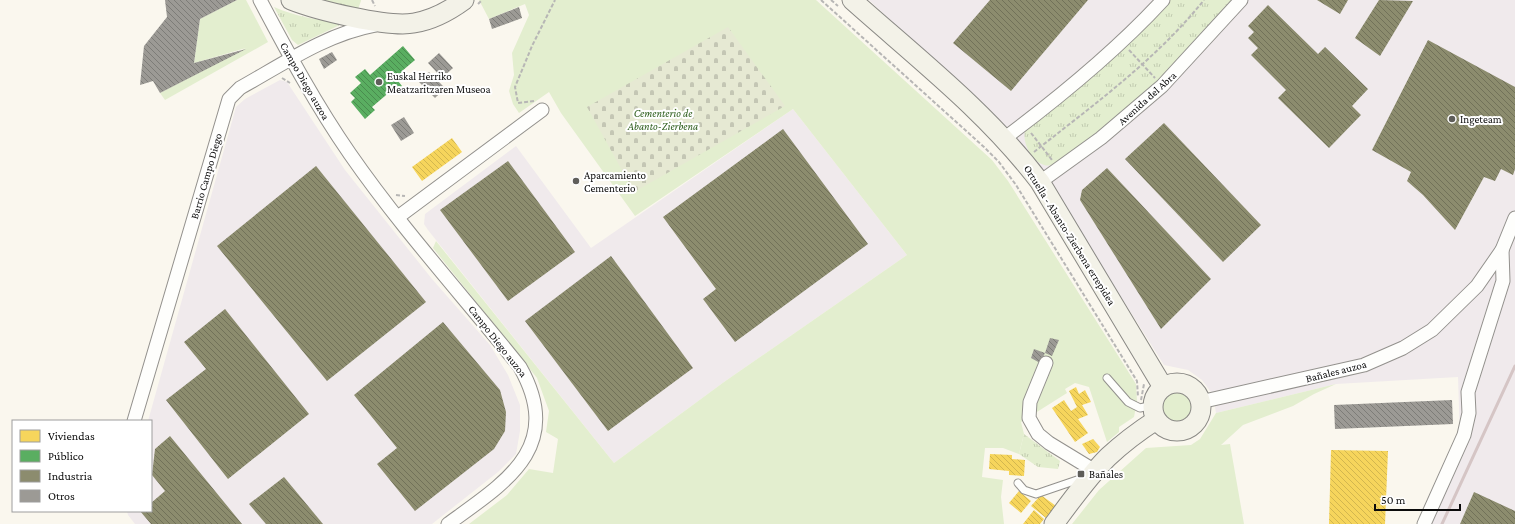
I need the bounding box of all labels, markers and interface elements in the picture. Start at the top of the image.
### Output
street label: Campo Diego auzoa [277,40,332,122]
street label: Avenida del Abra [1116,69,1178,127]
place label: Euskal Herriko Meatzaritzaren Museoa [387,70,491,95]
marker: Euskal Herriko Meatzaritzaren Museoa [374,77,384,87]
park label: Cementerio de Abanto-Zierbena [627,107,698,132]
place label: Ingeteam [1460,113,1502,126]
marker: Ingeteam [1447,114,1457,124]
street label: Barrio Campo Diego [188,131,225,221]
street label: Ortuella - Abanto-Zierbena errepidea [1021,163,1118,308]
place label: Aparcamiento Cementerio [584,169,646,194]
marker: Aparcamiento Cementerio [571,176,581,186]
street label: Campo Diego auzoa [466,303,530,380]
street label: Bañales auzoa [1304,358,1368,384]
legend [12,420,152,512]
text: Viviendas [48,429,95,443]
text: Público [48,449,84,463]
place label: Bañales [1089,468,1123,480]
text: Industria [48,469,93,483]
marker: Bañales [1076,469,1086,479]
scale bar [1375,486,1460,512]
text: Otros [48,489,75,503]
text: 50 m [1381,493,1406,507]

